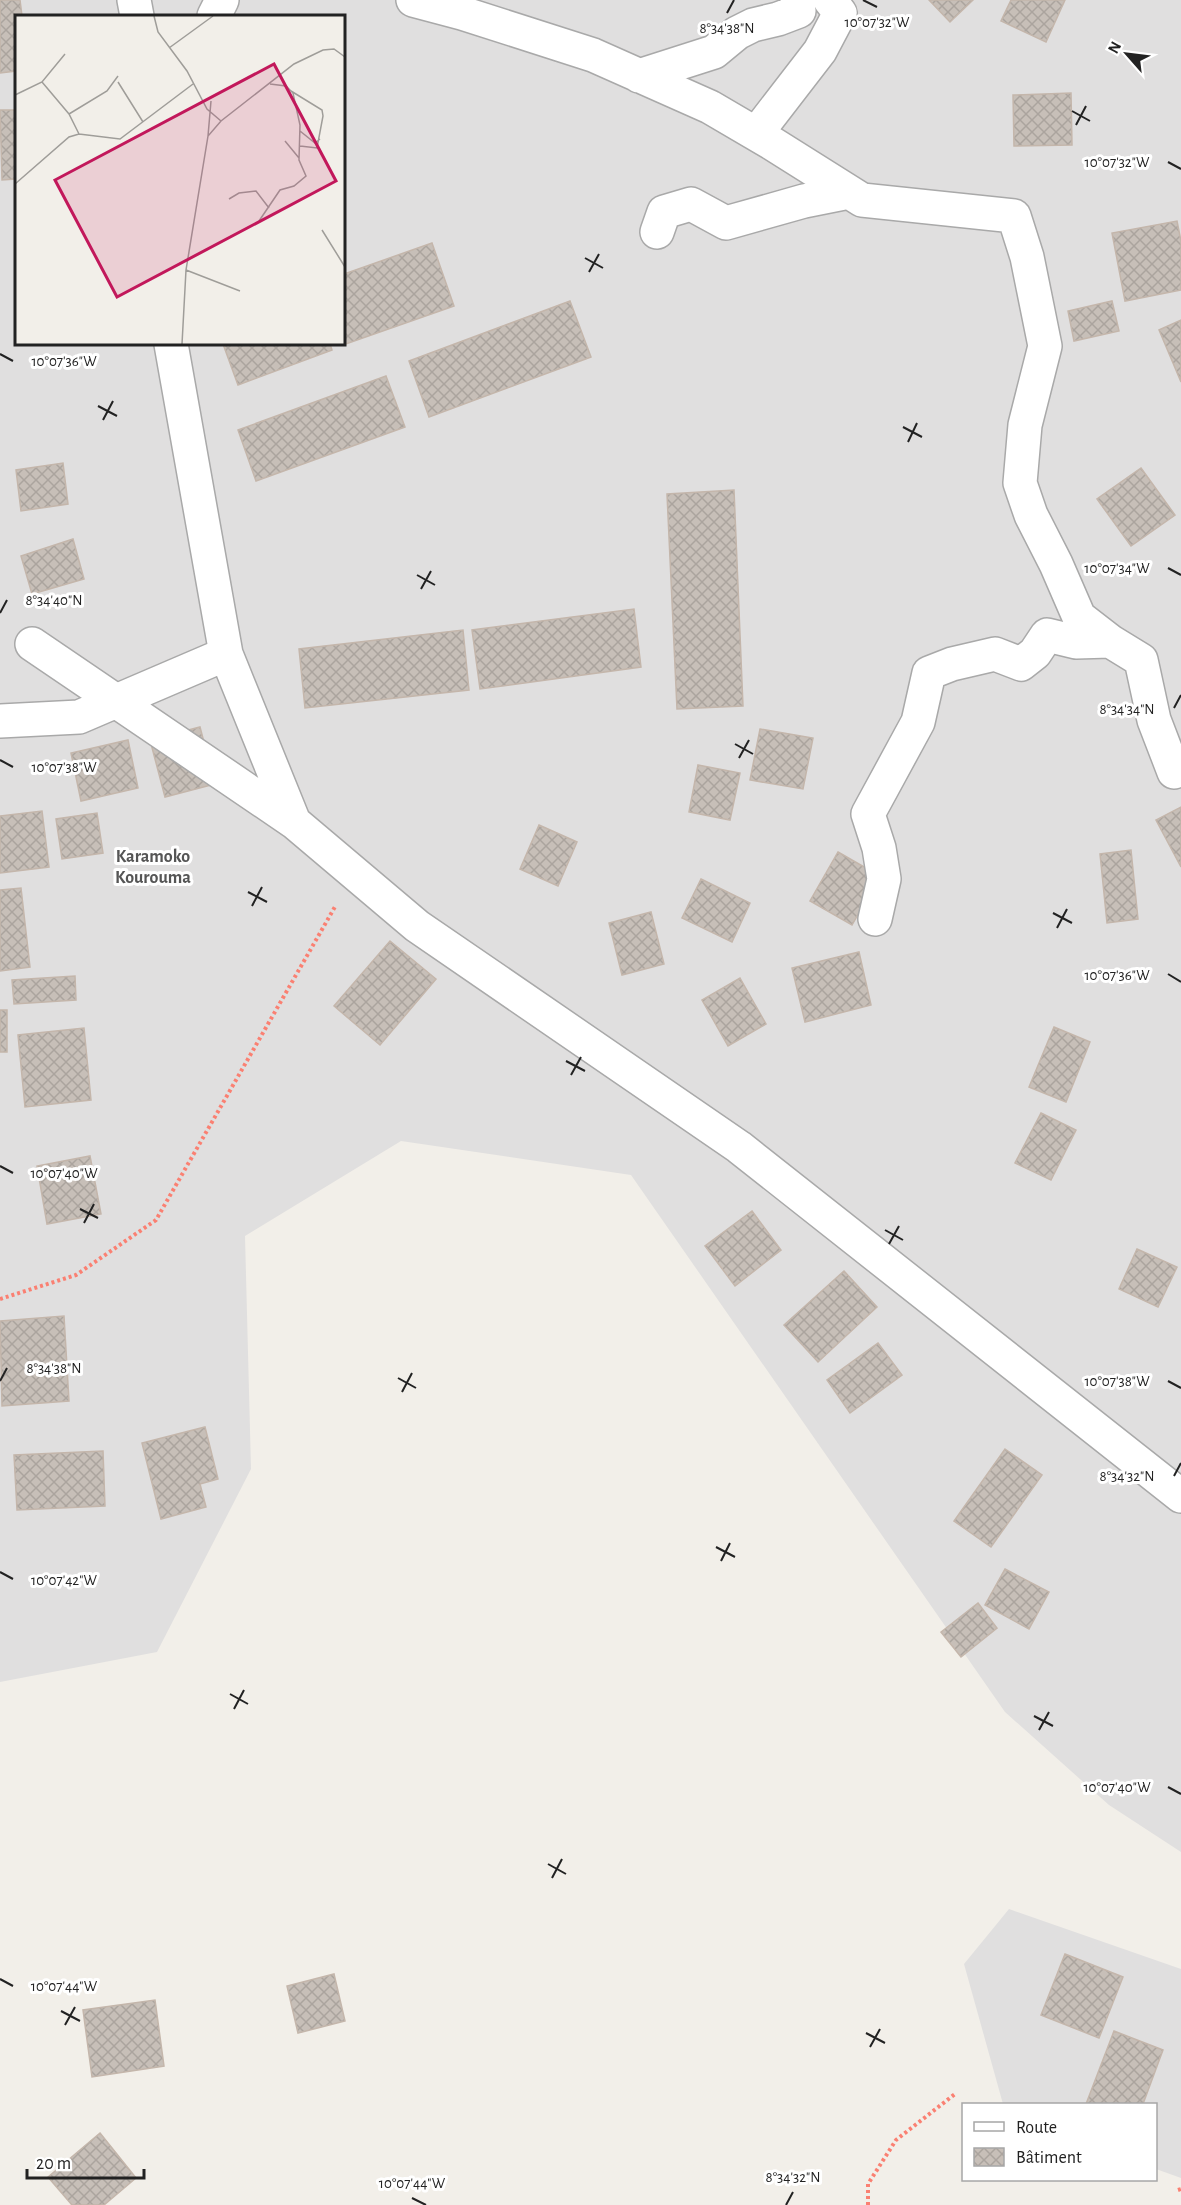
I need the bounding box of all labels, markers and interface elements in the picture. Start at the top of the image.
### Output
inset map [15,15,345,345]
text: 10°07'32"W [845,15,910,30]
text: 8°34'38"N [699,21,755,36]
north arrow [1097,24,1157,84]
text: N [1105,39,1124,56]
text: 10°07'32"W [1085,155,1150,170]
text: 10°07'36"W [31,354,97,369]
text: 10°07'34"W [1084,561,1150,576]
text: 8°34'40"N [26,593,82,608]
text: 8°34'34"N [1099,702,1155,717]
text: 10°07'38"W [31,760,97,775]
district label: Karamoko Kourouma [115,848,191,887]
text: 10°07'36"W [1084,968,1150,983]
text: 10°07'40"W [30,1166,98,1181]
text: 8°34'38"N [26,1361,82,1376]
text: 10°07'38"W [1084,1374,1150,1389]
text: 8°34'32"N [1100,1469,1154,1484]
text: 10°07'42"W [31,1573,98,1588]
text: 10°07'40"W [1083,1780,1151,1795]
text: 10°07'44"W [31,1979,98,1994]
legend [962,2103,1157,2181]
text: Route [1016,2119,1057,2137]
scale bar [27,2142,144,2180]
text: Bâtiment [1016,2149,1082,2167]
text: 20 m [36,2155,71,2173]
text: 8°34'32"N [766,2170,820,2185]
text: 10°07'44"W [379,2176,446,2191]

